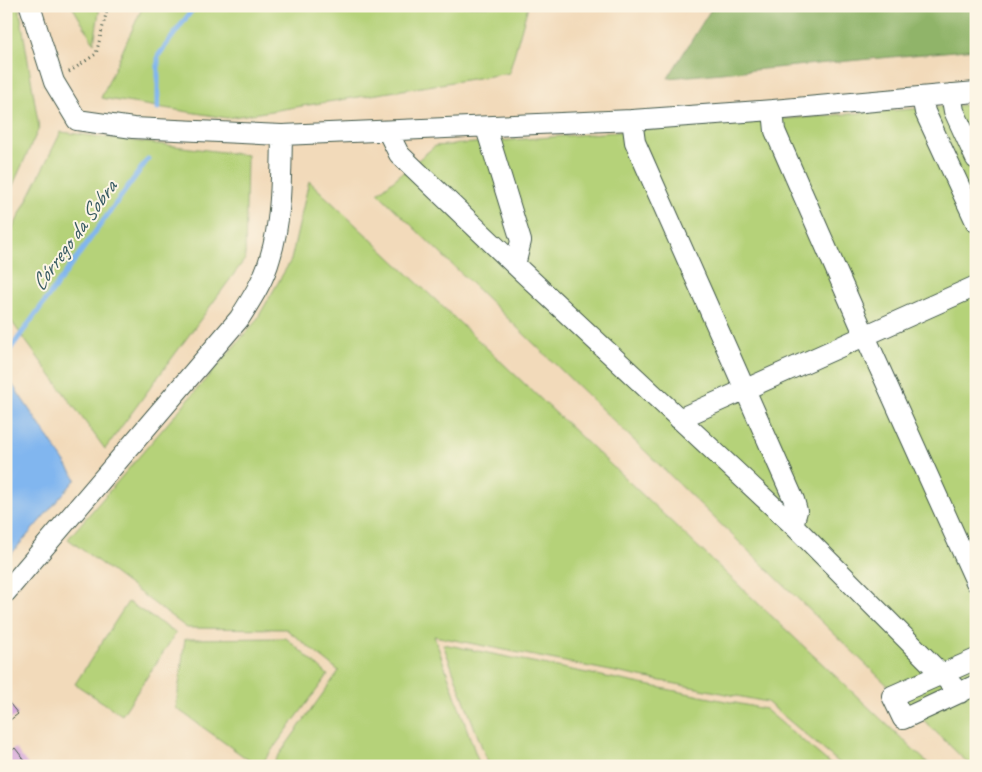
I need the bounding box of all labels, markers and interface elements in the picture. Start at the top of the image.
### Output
water label: Córrego da Sobra [24,173,124,296]

